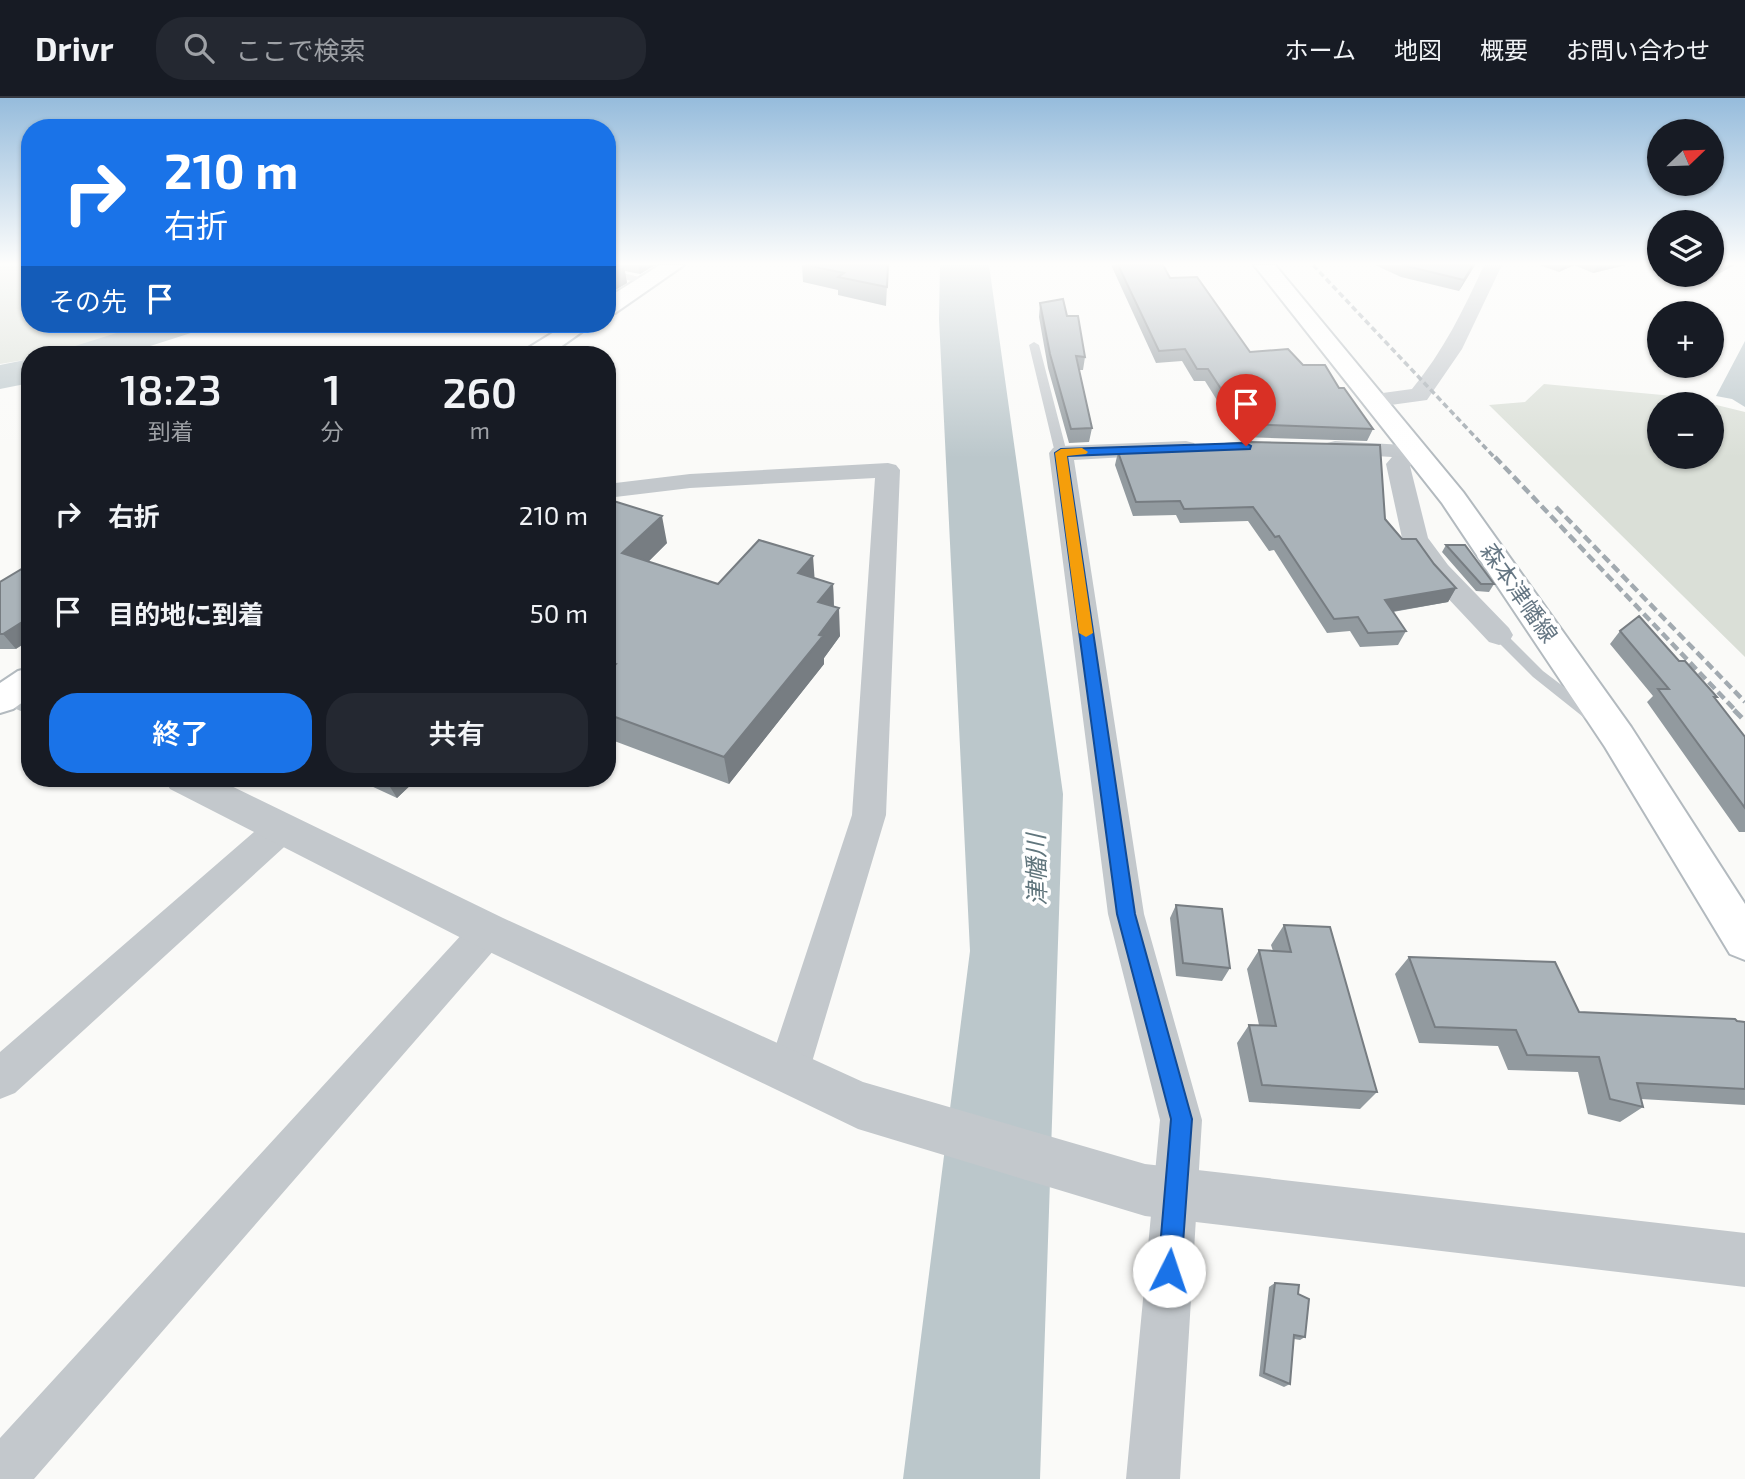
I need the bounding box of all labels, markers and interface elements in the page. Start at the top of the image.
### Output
search box [156,17,646,80]
text: Drivr [35,28,114,68]
icon: search [180,29,218,67]
text: ここで検索 [236,34,366,65]
text: ホーム [1285,35,1356,64]
text: 地図 [1394,35,1442,64]
text: 概要 [1480,35,1528,64]
text: お問い合わせ [1566,35,1710,64]
north arrow [1647,119,1724,196]
map controls [1647,119,1724,469]
text: 210 m [164,140,298,199]
icon: right [49,147,140,238]
text: 右折 [164,205,228,243]
button: layers [1647,210,1724,287]
icon: arrive [141,280,179,318]
text: その先 [49,285,127,316]
button: + [1647,301,1724,378]
text: 18:23 [120,363,222,413]
text: 1 [323,363,341,413]
text: 260 [442,366,517,416]
pin [1216,374,1276,446]
icon: arrive [1227,385,1265,423]
button: − [1647,392,1724,469]
text: m [470,416,490,444]
text: 到着 [148,417,194,445]
text: 分 [320,417,343,445]
icon: right [49,495,87,533]
text: 210 m [519,499,588,530]
text: 右折 [108,500,160,531]
street label: 森本津幡線 [1475,537,1564,648]
icon: arrive [49,593,87,631]
text: 50 m [530,597,588,628]
text: 目的地に到着 [108,598,264,629]
button: 終了 [49,693,312,773]
button: 共有 [326,693,588,773]
water label: 津幡川 [1020,831,1051,906]
position arrow [1132,1234,1206,1308]

